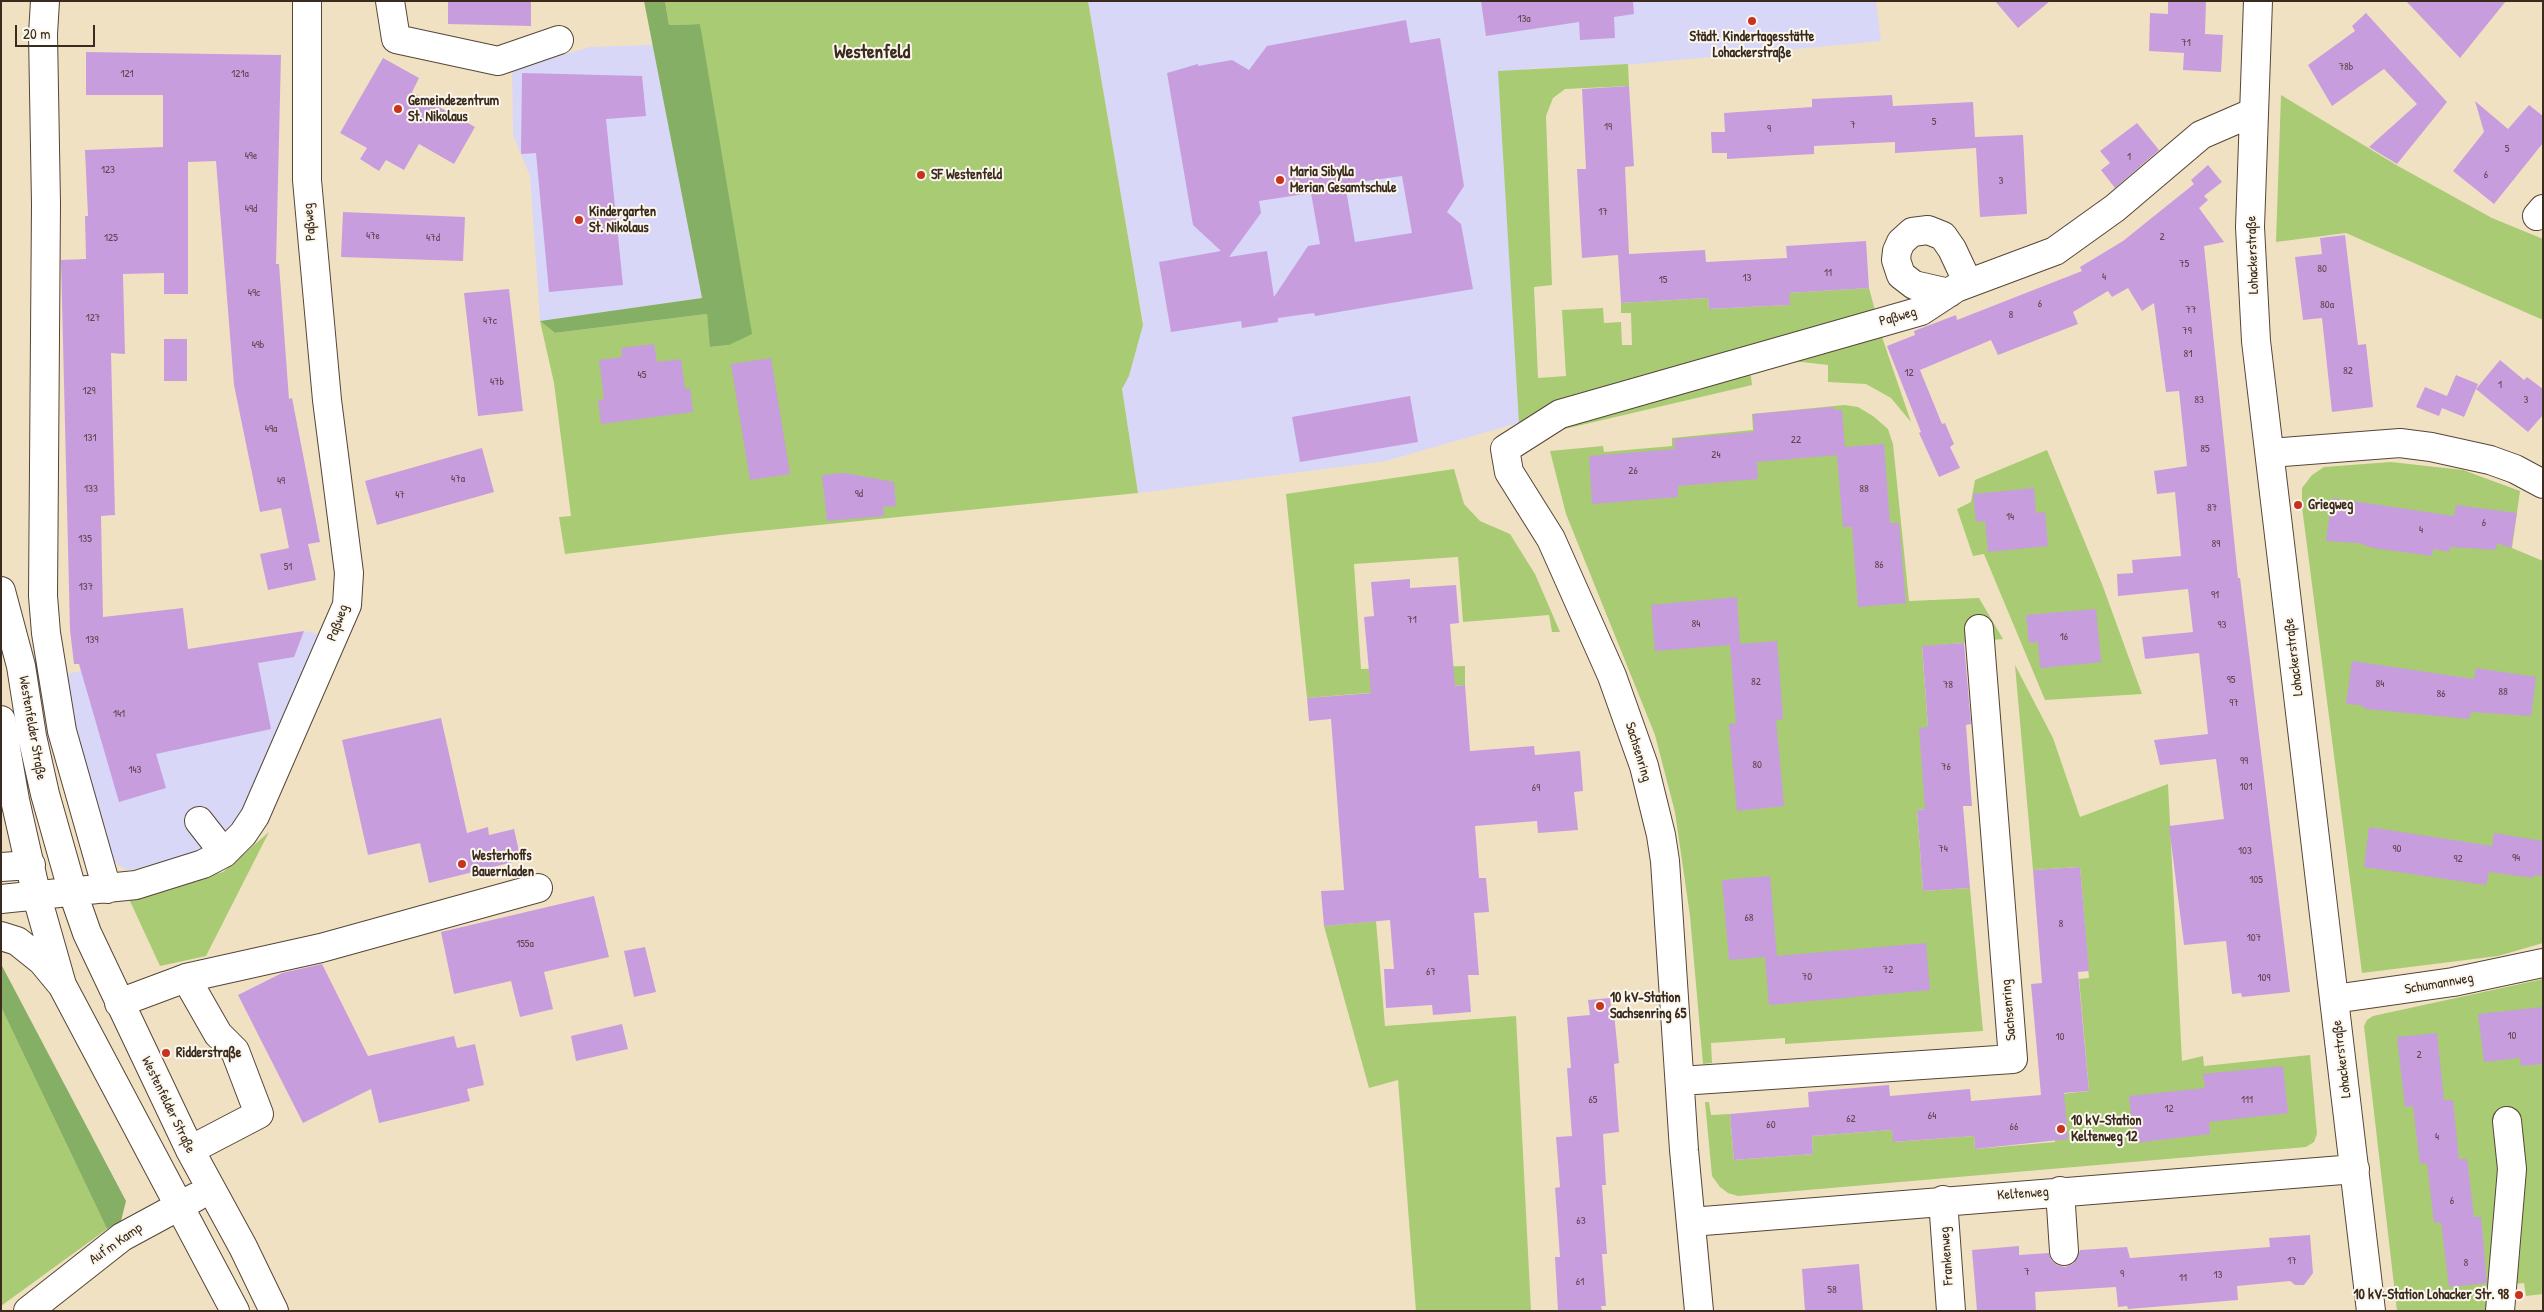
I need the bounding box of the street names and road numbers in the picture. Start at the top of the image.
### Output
street label: Paßweg [300,202,320,242]
street label: Lohackerstraße [2243,215,2263,295]
street label: Paßweg [1877,304,1919,330]
street label: Paßweg [324,602,352,644]
street label: Lohackerstraße [2281,617,2307,697]
street label: Westenfelder Straße [15,675,49,781]
street label: Sachsenring [1621,720,1655,784]
street label: Schumannweg [2403,970,2475,998]
street label: Sachsenring [1998,979,2020,1041]
street label: Lohackerstraße [2329,1019,2355,1099]
street label: Westenfelder Straße [137,1054,199,1156]
street label: Keltenweg [1997,1184,2049,1204]
street label: Auf'm Kamp [86,1220,146,1268]
street label: Frankenweg [1937,1226,1957,1286]

